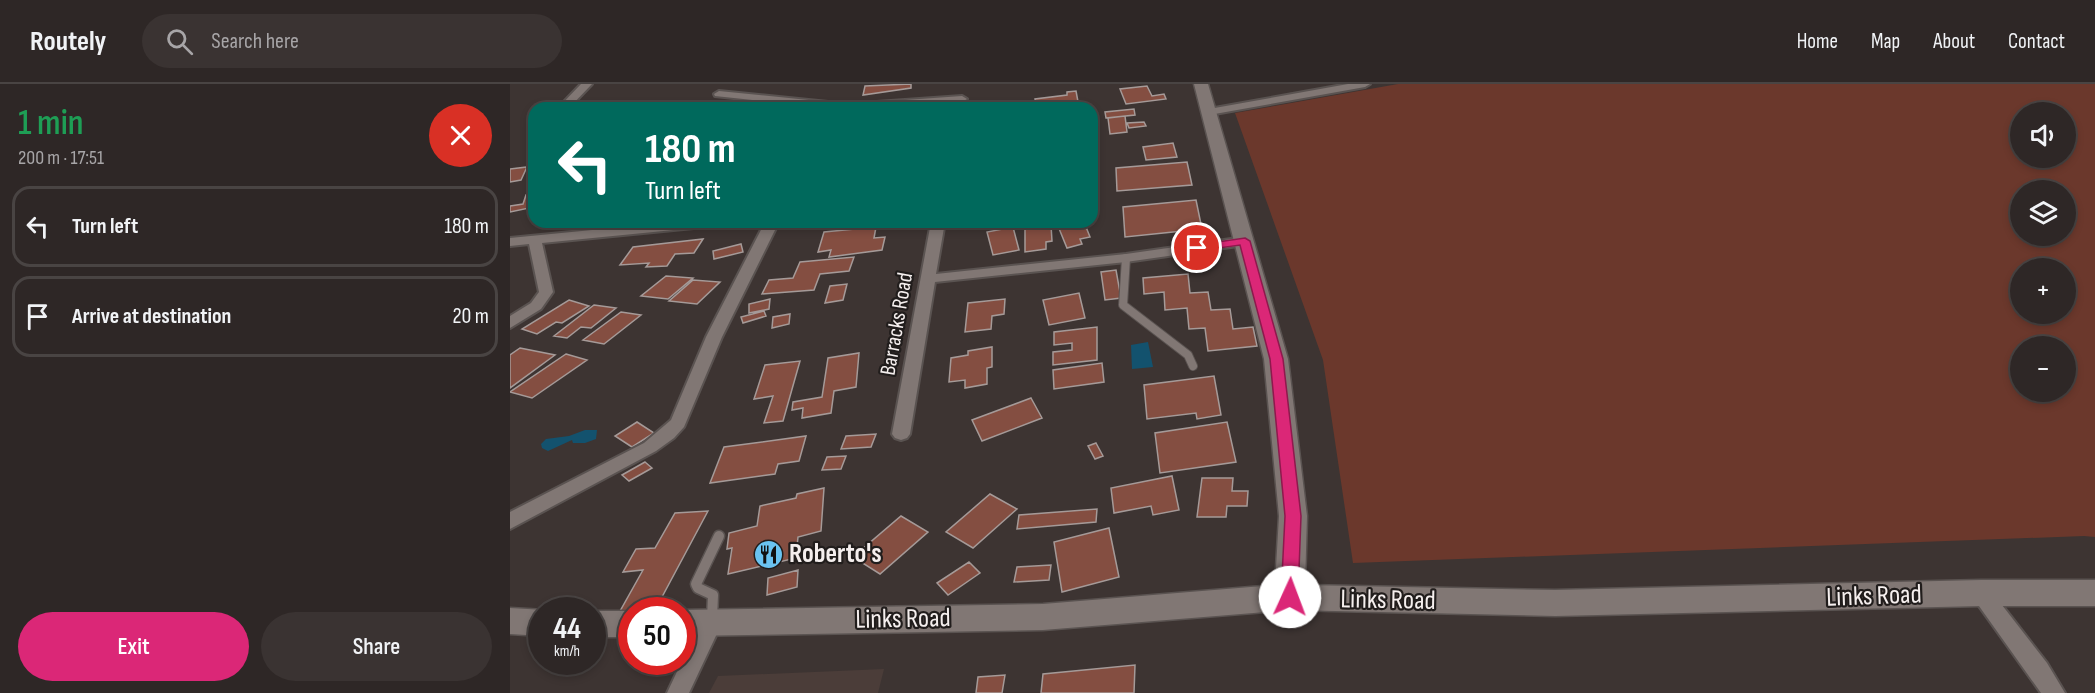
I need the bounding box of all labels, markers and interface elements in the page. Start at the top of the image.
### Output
search box [142,14,562,68]
text: Routely [30,25,106,58]
icon: search [163,25,196,58]
text: Search here [211,28,299,55]
text: Home [1797,29,1838,54]
text: Map [1871,29,1900,54]
text: About [1933,29,1975,54]
text: Contact [2008,29,2065,54]
text: 1 min [18,102,83,145]
map controls [2010,102,2076,402]
button: sound [2010,102,2076,168]
button: close [429,104,492,167]
text: 180 m [645,124,736,175]
icon: left [546,126,624,204]
text: 200 m · 17:51 [18,146,104,170]
text: Turn left [645,175,721,207]
button: layers [2010,180,2076,246]
icon: left [21,210,54,243]
text: Turn left [72,213,138,240]
text: 180 m [444,213,489,240]
pin [1171,222,1222,273]
icon: arrive [1180,231,1213,264]
button: + [2010,258,2076,324]
street label: Barracks Road [875,270,919,378]
icon: arrive [21,300,54,333]
text: Arrive at destination [72,303,231,330]
text: 20 m [453,303,489,330]
button: − [2010,336,2076,402]
restaurant icon: Roberto's [752,538,784,570]
place label: Roberto's [789,538,882,570]
position arrow [1258,565,1322,629]
street label: Links Road [1826,578,1922,614]
street label: Links Road [1340,583,1436,617]
speed limit sign: 50 [618,597,696,675]
street label: Links Road [855,602,951,636]
text: 44 [553,611,581,647]
button: Exit [18,612,249,681]
button: Share [261,612,492,681]
text: km/h [554,642,580,661]

